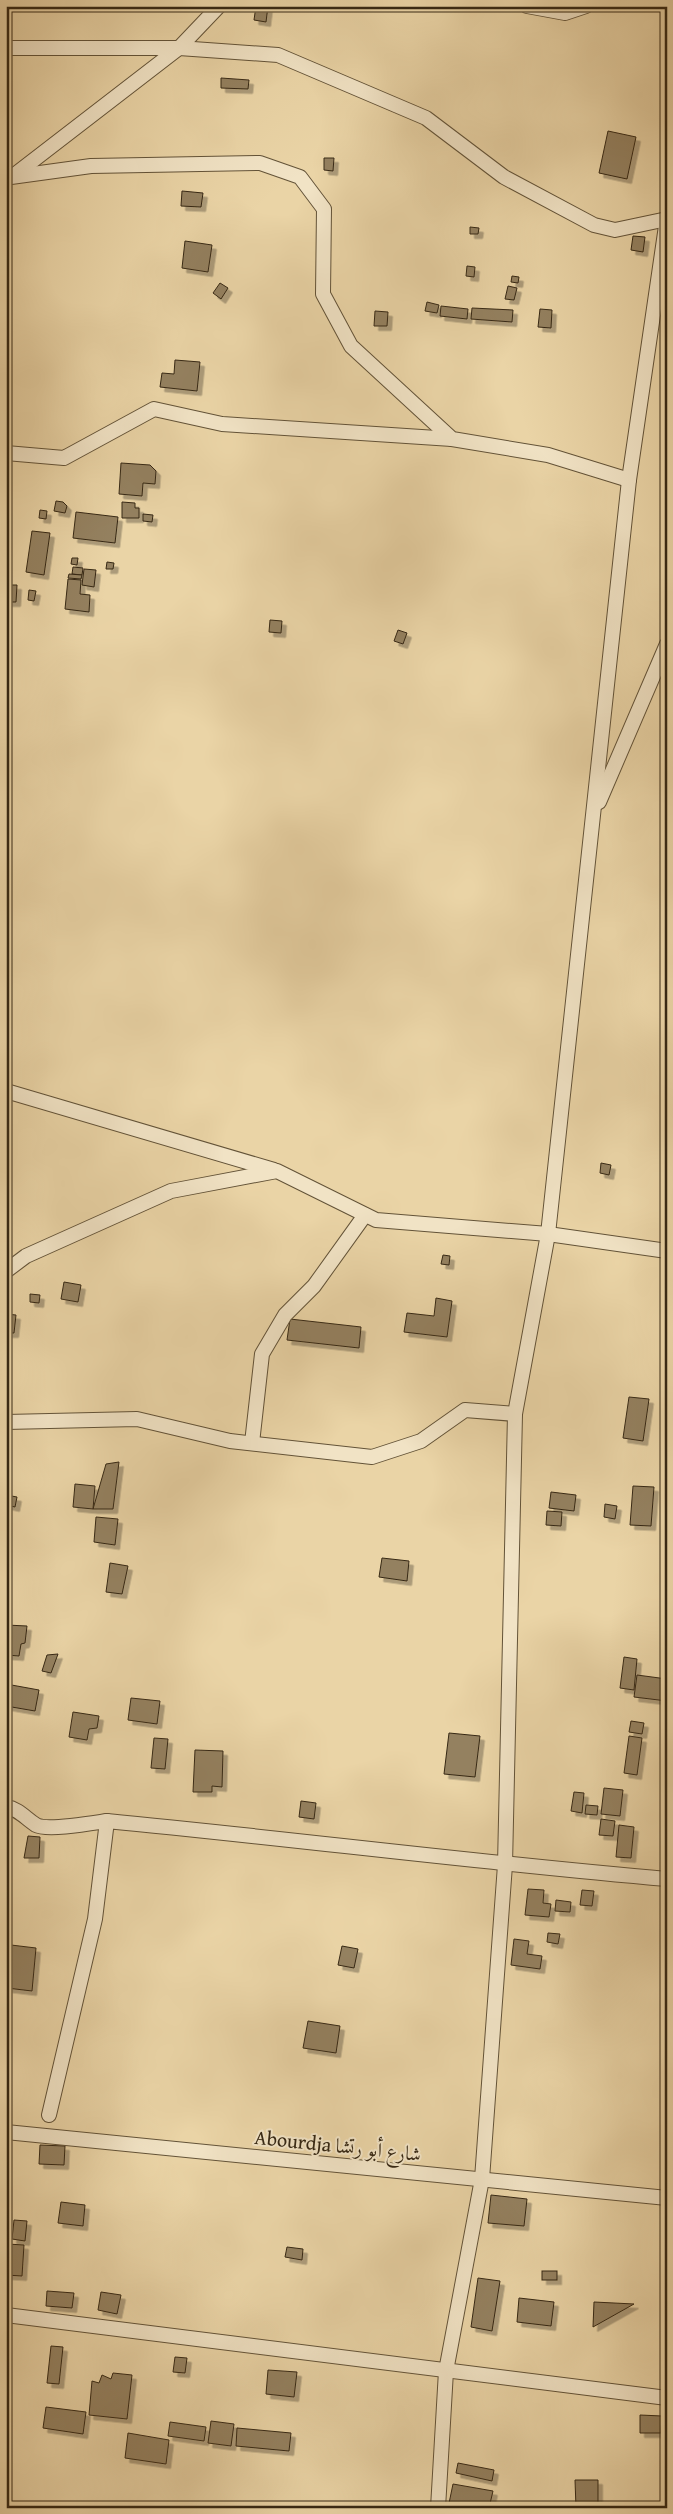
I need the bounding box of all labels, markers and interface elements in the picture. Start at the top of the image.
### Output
street label: Abourdja شارع أبو رتشا [253,2122,423,2172]

